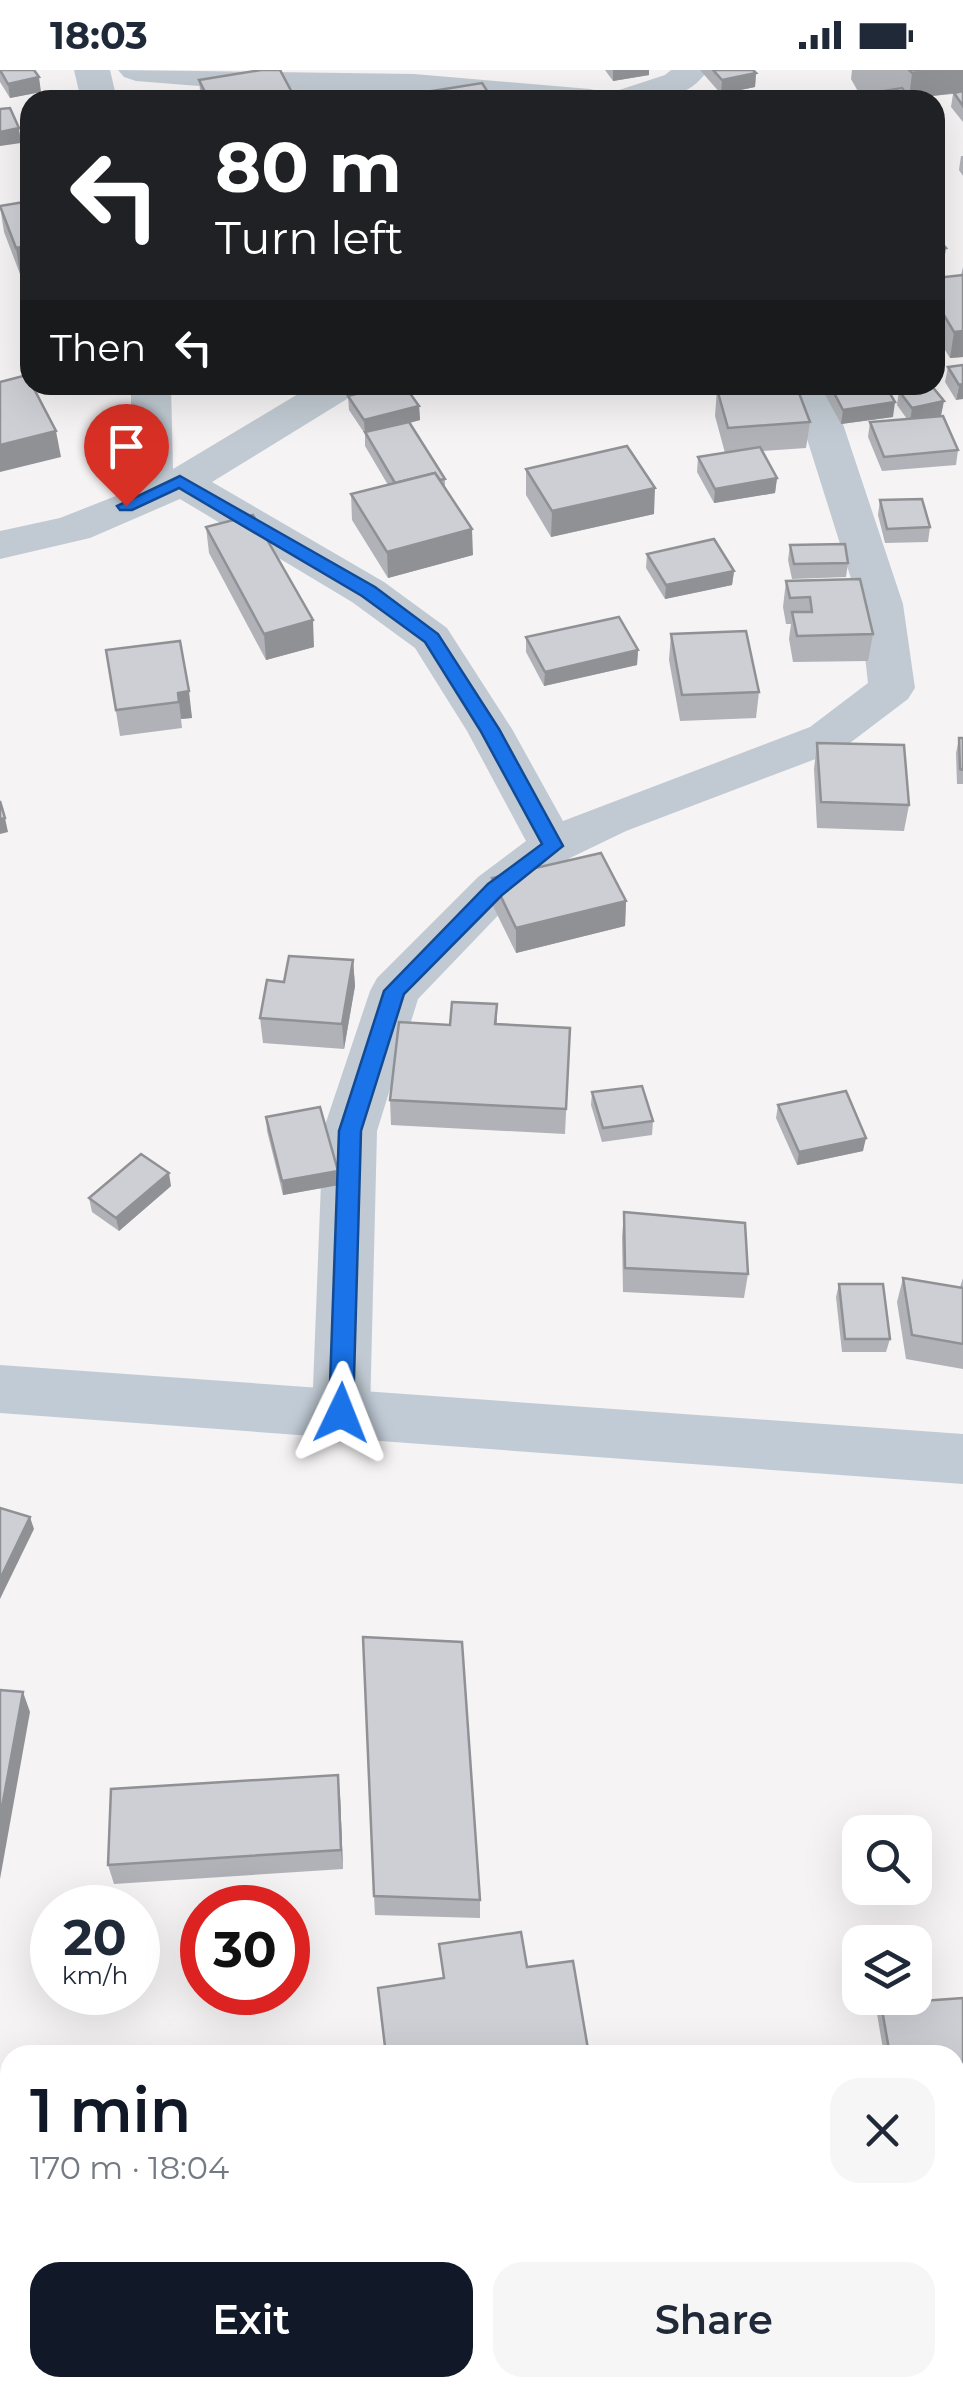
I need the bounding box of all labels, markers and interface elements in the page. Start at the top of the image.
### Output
text: 18:03 [50,12,148,59]
text: 80 m [215,124,402,210]
icon: left [50,130,180,260]
text: Turn left [215,210,403,265]
icon: left [166,320,221,375]
text: Then [50,324,146,371]
pin [84,404,169,507]
icon: arrive [99,419,154,474]
position arrow [289,1361,393,1465]
map controls [842,1815,932,2015]
button: search [842,1815,932,1905]
speed limit sign: 30 [180,1885,310,2015]
text: 20 [63,1907,127,1968]
button: layers [842,1925,932,2015]
text: km/h [62,1960,128,1990]
text: 1 min [30,2074,191,2147]
button: close [830,2078,935,2183]
text: 170 m · 18:04 [30,2148,229,2187]
button: Exit [30,2262,473,2377]
button: Share [493,2262,935,2377]

